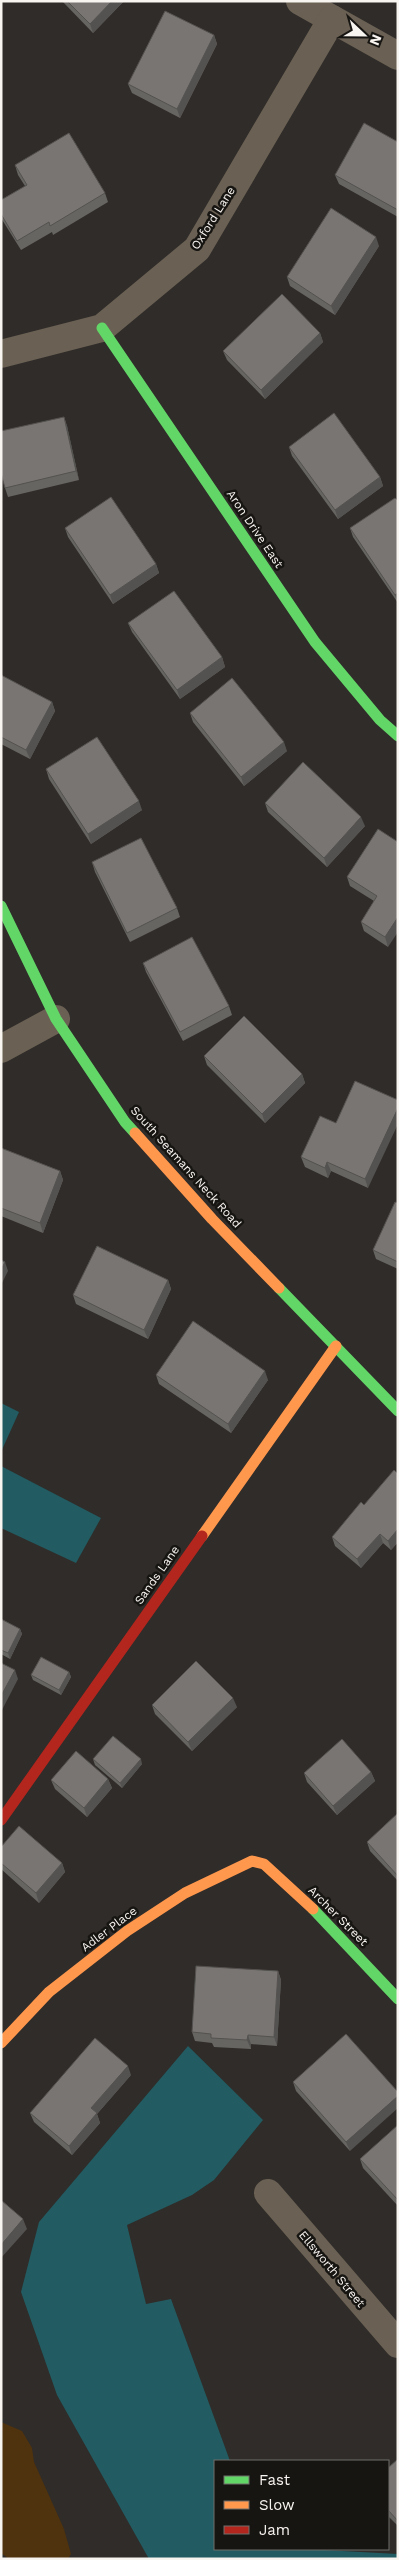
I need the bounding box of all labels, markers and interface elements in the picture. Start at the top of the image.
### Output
north arrow [339,10,389,60]
text: N [367,32,385,48]
street label: Oxford Lane [188,184,238,252]
street label: Aron Drive East [224,487,286,571]
street label: South Seamans Neck Road [128,1103,244,1231]
street label: Sands Lane [132,1543,182,1607]
street label: Archer Street [305,1883,371,1949]
street label: Adler Place [78,1903,140,1954]
street label: Ellsworth Street [296,2228,368,2310]
legend [214,2460,389,2550]
text: Fast [259,2471,291,2489]
text: Slow [259,2496,295,2514]
text: Jam [259,2521,290,2539]

